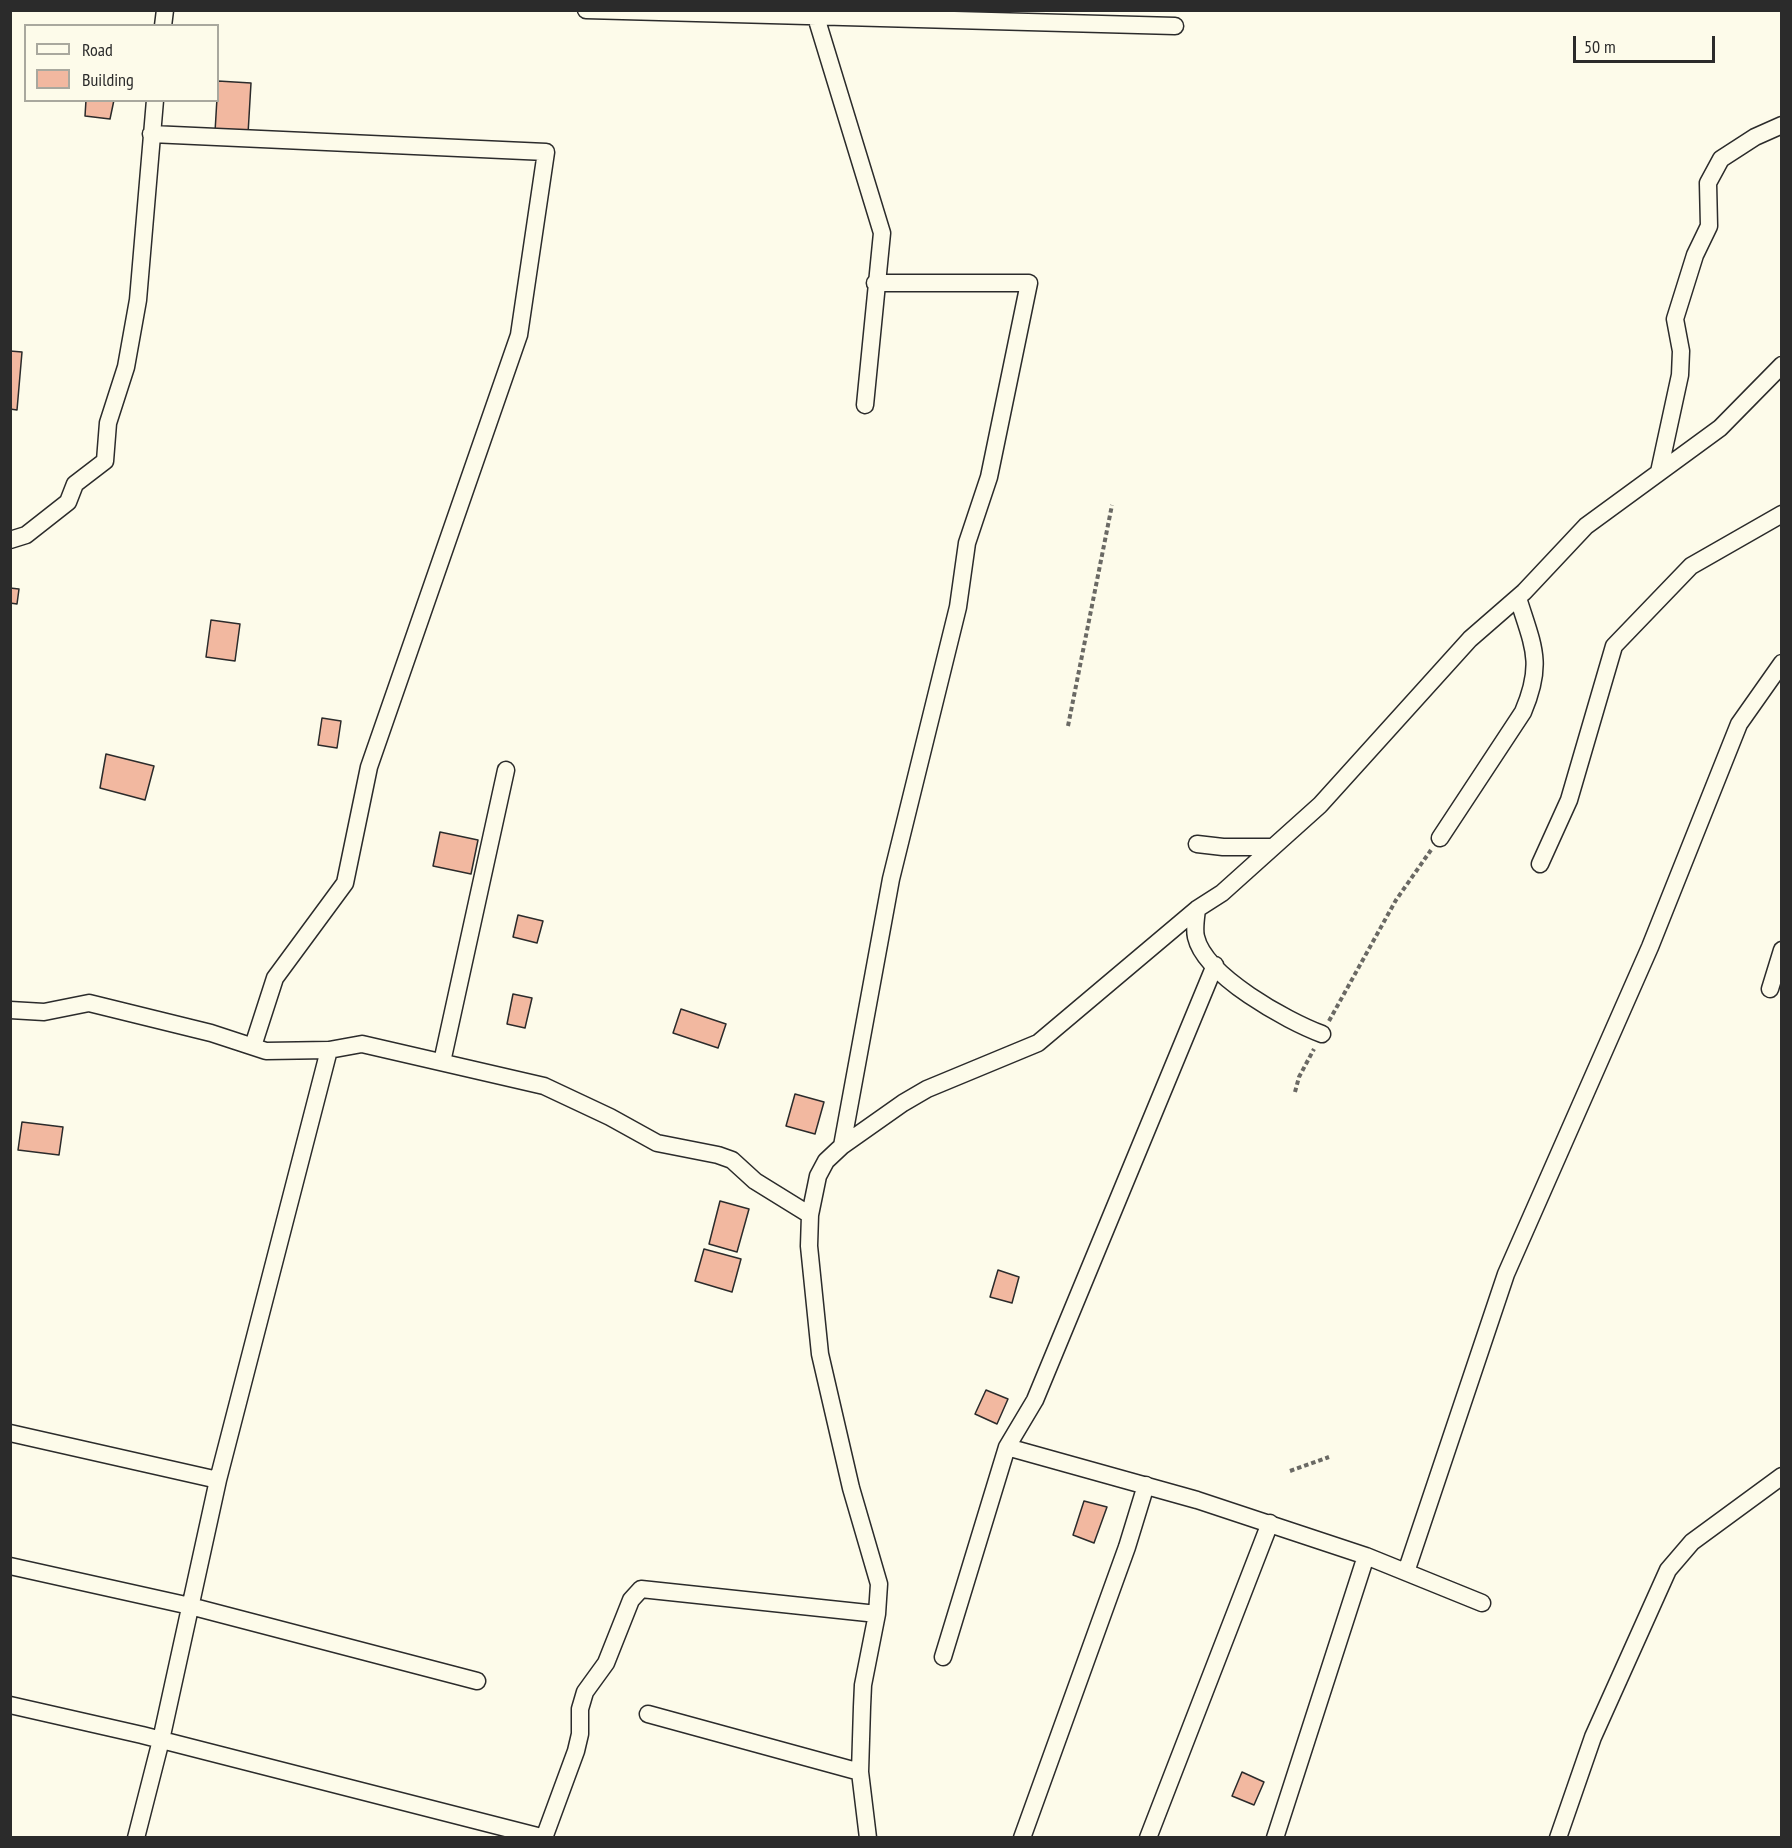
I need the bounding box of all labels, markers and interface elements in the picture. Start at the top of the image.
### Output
legend [24,24,219,102]
scale bar [1576,24,1718,62]
text: 50 m [1584,35,1616,58]
text: Road [82,38,113,61]
text: Building [82,68,134,91]

